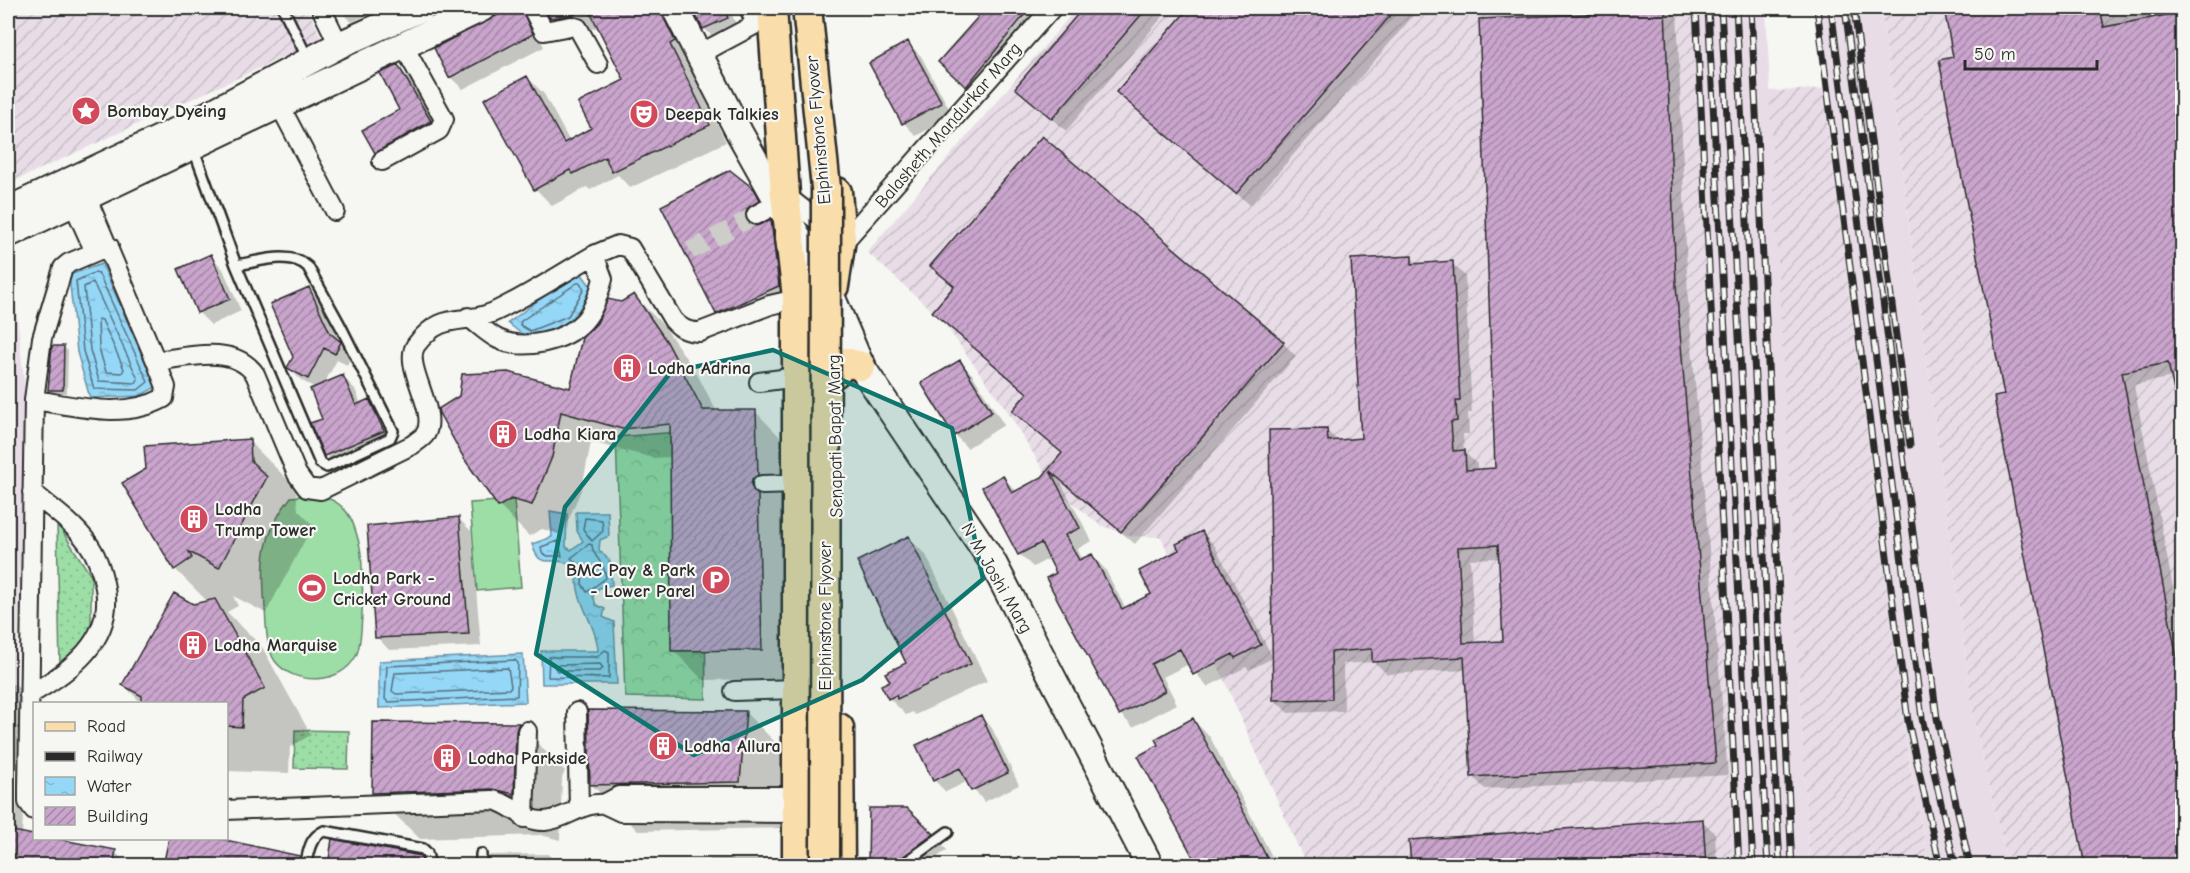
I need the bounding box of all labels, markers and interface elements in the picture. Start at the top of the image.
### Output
scale bar [1965,33,2097,71]
street label: Balasheth Mandurkar Marg [871,38,1026,212]
text: 50 m [1974,44,2016,65]
street label: Elphinstone Flyover [801,54,835,205]
place icon: Bombay Dyeing [70,95,102,127]
theatre icon: Deepak Talkies [628,98,660,130]
place label: Bombay Dyeing [107,101,227,122]
place label: Deepak Talkies [665,104,779,125]
building icon: Lodha Adrina [611,352,643,384]
street label: Senapati Bapat Marg [824,354,847,518]
place label: Lodha Adrina [648,358,751,379]
building icon: Lodha Kiara [487,418,519,450]
place label: Lodha Kiara [524,424,617,445]
place label: Lodha Trump Tower [215,499,316,541]
building icon: Lodha Trump Tower [178,503,210,535]
street label: N M Joshi Marg [956,519,1037,637]
street label: Elphinstone Flyover [815,540,836,691]
place label: BMC Pay & Park - Lower Parel [566,560,695,602]
parking icon: BMC Pay & Park - Lower Parel [700,564,732,596]
place label: Lodha Park - Cricket Ground [333,568,451,610]
sports icon: Lodha Park - Cricket Ground [296,572,328,604]
building icon: Lodha Marquise [177,629,209,661]
place label: Lodha Marquise [214,635,337,656]
legend [33,702,228,840]
text: Road [87,716,126,737]
building icon: Lodha Allura [647,730,679,762]
place label: Lodha Allura [684,736,781,757]
building icon: Lodha Parkside [431,742,463,774]
text: Railway [87,746,144,767]
place label: Lodha Parkside [468,748,587,769]
text: Water [87,776,132,797]
text: Building [87,806,149,827]

